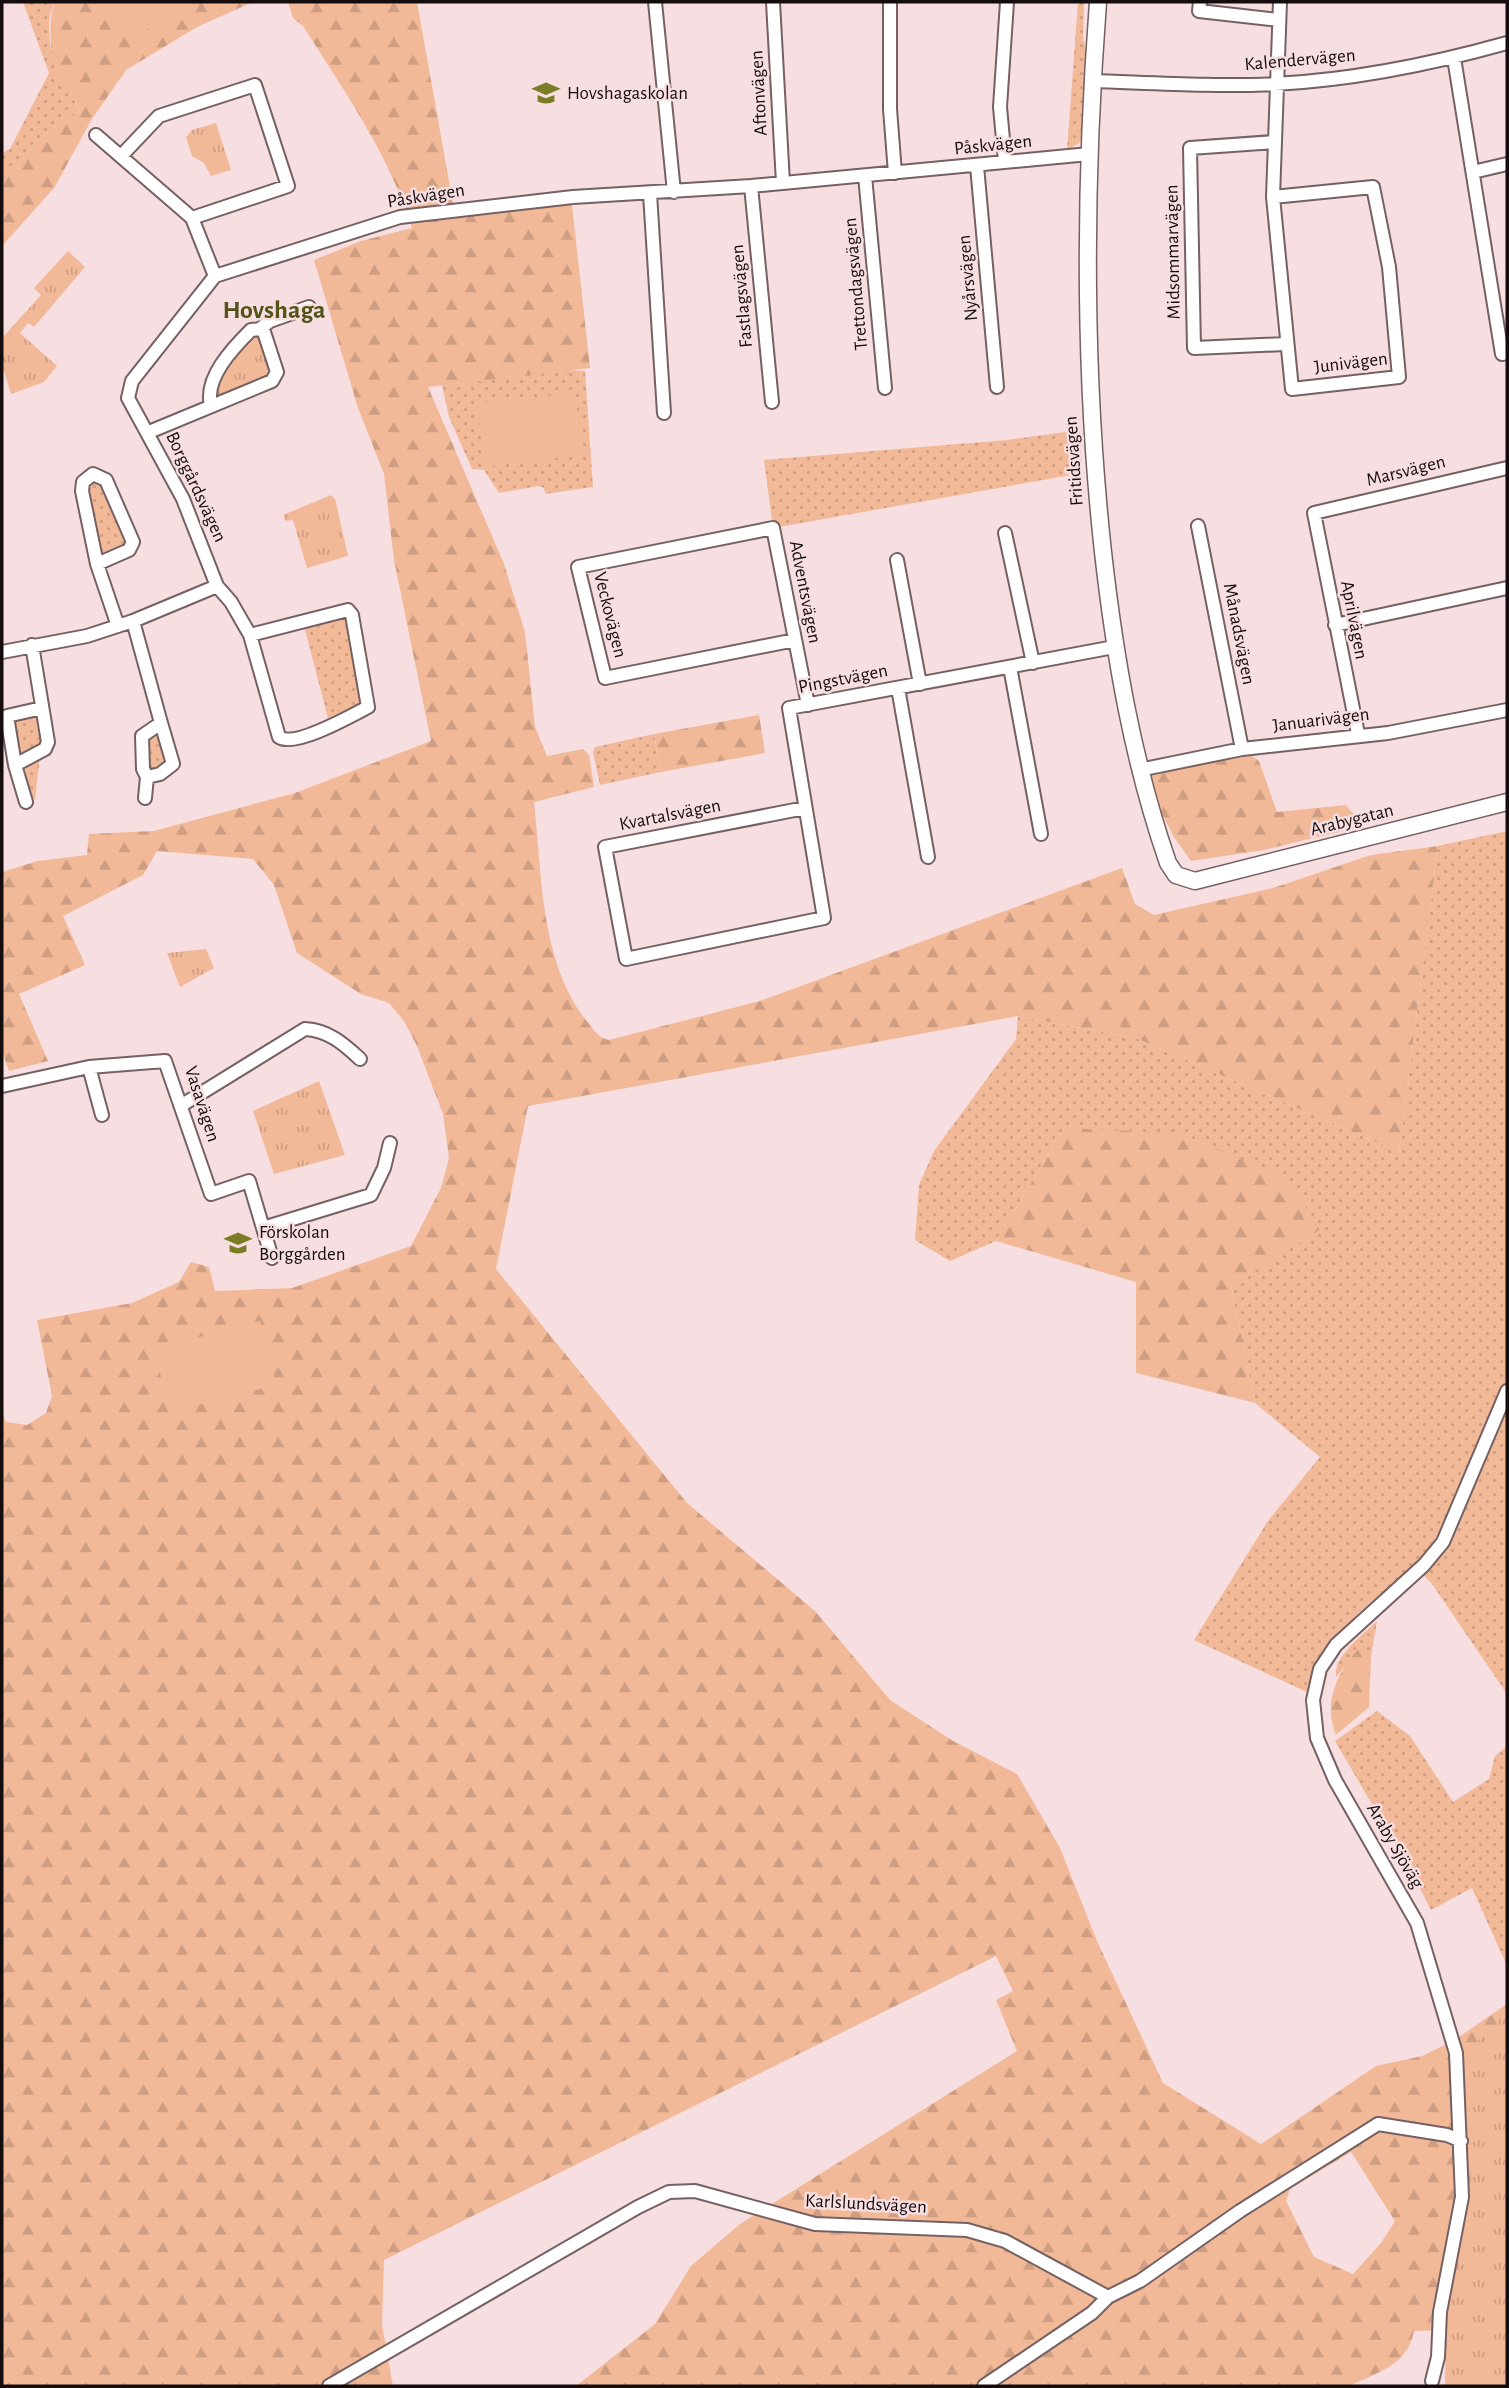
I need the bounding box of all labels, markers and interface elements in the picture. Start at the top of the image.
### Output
street label: Kalendervägen [1244,46,1356,74]
street label: Aftonvägen [747,50,771,136]
school or university icon: Hovshagaskolan [531,78,561,108]
place label: Hovshagaskolan [567,84,688,103]
street label: Påskvägen [953,131,1033,159]
street label: Påskvägen [386,181,466,211]
street label: Midsommarvägen [1162,184,1184,320]
street label: Trettondagsvägen [841,217,871,351]
street label: Nyårsvägen [955,234,981,322]
street label: Fastlagsvägen [728,244,756,348]
district label: Hovshaga [222,297,326,323]
street label: Junivägen [1313,349,1389,377]
street label: Fritidsvägen [1061,415,1087,507]
street label: Borggårdsvägen [162,429,230,545]
street label: Marsvägen [1364,452,1448,490]
street label: Adventsvägen [786,539,824,645]
street label: Veckovägen [590,570,630,660]
street label: Aprilvägen [1337,579,1371,661]
street label: Månadsvägen [1220,582,1258,686]
street label: Pingstvägen [797,661,889,697]
street label: Januarivägen [1272,705,1370,735]
street label: Kvartalsvägen [618,796,722,834]
street label: Arabygatan [1308,801,1396,839]
street label: Vasavägen [181,1064,223,1144]
place label: Förskolan Borggården [259,1223,346,1264]
school or university icon: Förskolan Borggården [223,1228,253,1258]
street label: Araby Sjöväg [1363,1800,1427,1892]
street label: Karlslundsvägen [805,2191,927,2217]

